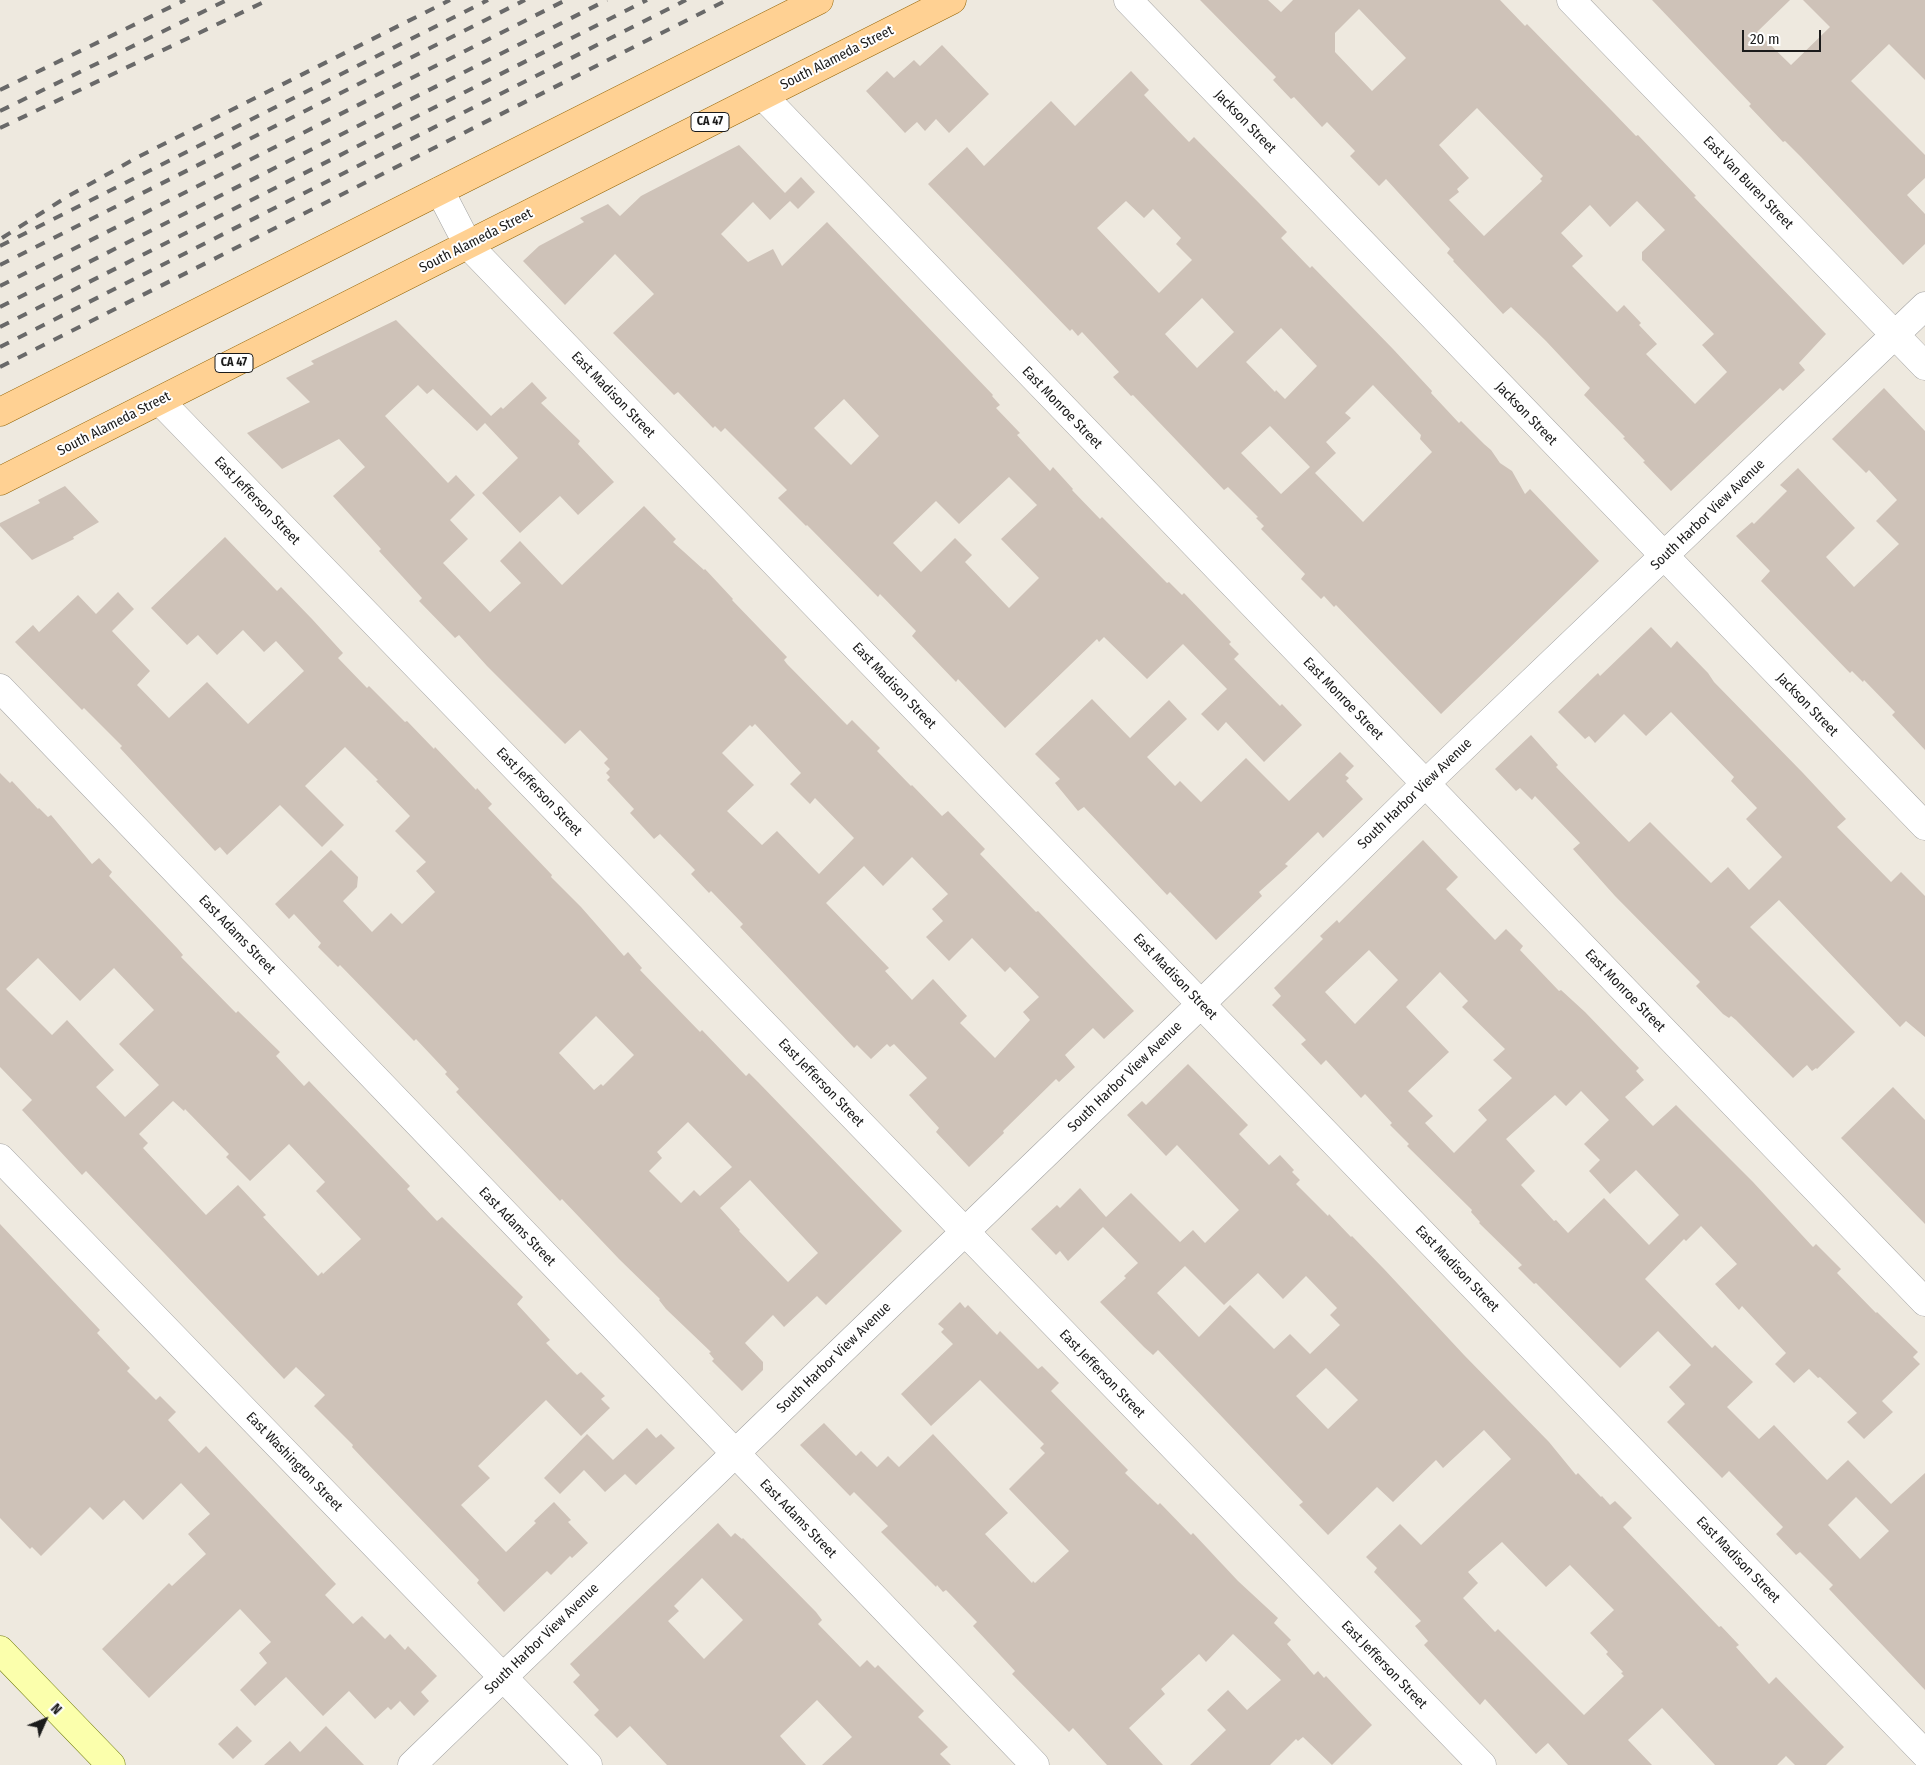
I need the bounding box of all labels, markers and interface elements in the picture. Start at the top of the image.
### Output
scale bar [1745,20,1824,52]
street label: South Alameda Street [778,22,896,94]
text: 20 m [1750,30,1780,48]
street label: Jackson Street [1211,87,1279,157]
road number: CA 47 [691,112,729,132]
street label: East Van Buren Street [1699,133,1797,233]
street label: South Alameda Street [417,205,535,277]
street label: East Madison Street [568,348,658,442]
road number: CA 47 [215,353,253,372]
street label: East Monroe Street [1018,363,1106,453]
street label: Jackson Street [1492,379,1560,449]
street label: South Alameda Street [55,388,173,460]
street label: East Jefferson Street [211,453,303,549]
street label: South Harbor View Avenue [1647,456,1769,574]
street label: East Madison Street [849,639,939,733]
street label: East Monroe Street [1299,654,1387,744]
street label: Jackson Street [1773,670,1841,740]
street label: South Harbor View Avenue [1354,735,1476,853]
street label: East Jefferson Street [493,744,585,840]
street label: East Adams Street [195,892,279,978]
street label: East Madison Street [1130,930,1220,1024]
street label: East Monroe Street [1581,946,1669,1036]
street label: South Harbor View Avenue [1064,1018,1186,1136]
street label: East Jefferson Street [775,1035,867,1131]
street label: East Adams Street [475,1184,559,1270]
street label: East Madison Street [1412,1222,1502,1316]
street label: South Harbor View Avenue [773,1299,895,1417]
street label: East Jefferson Street [1056,1326,1148,1422]
street label: East Washington Street [242,1409,346,1515]
street label: East Adams Street [756,1476,840,1562]
street label: East Madison Street [1693,1513,1783,1607]
street label: South Harbor View Avenue [481,1580,603,1698]
street label: East Jefferson Street [1338,1617,1430,1713]
north arrow [20,1695,70,1745]
text: N [47,1700,65,1718]

